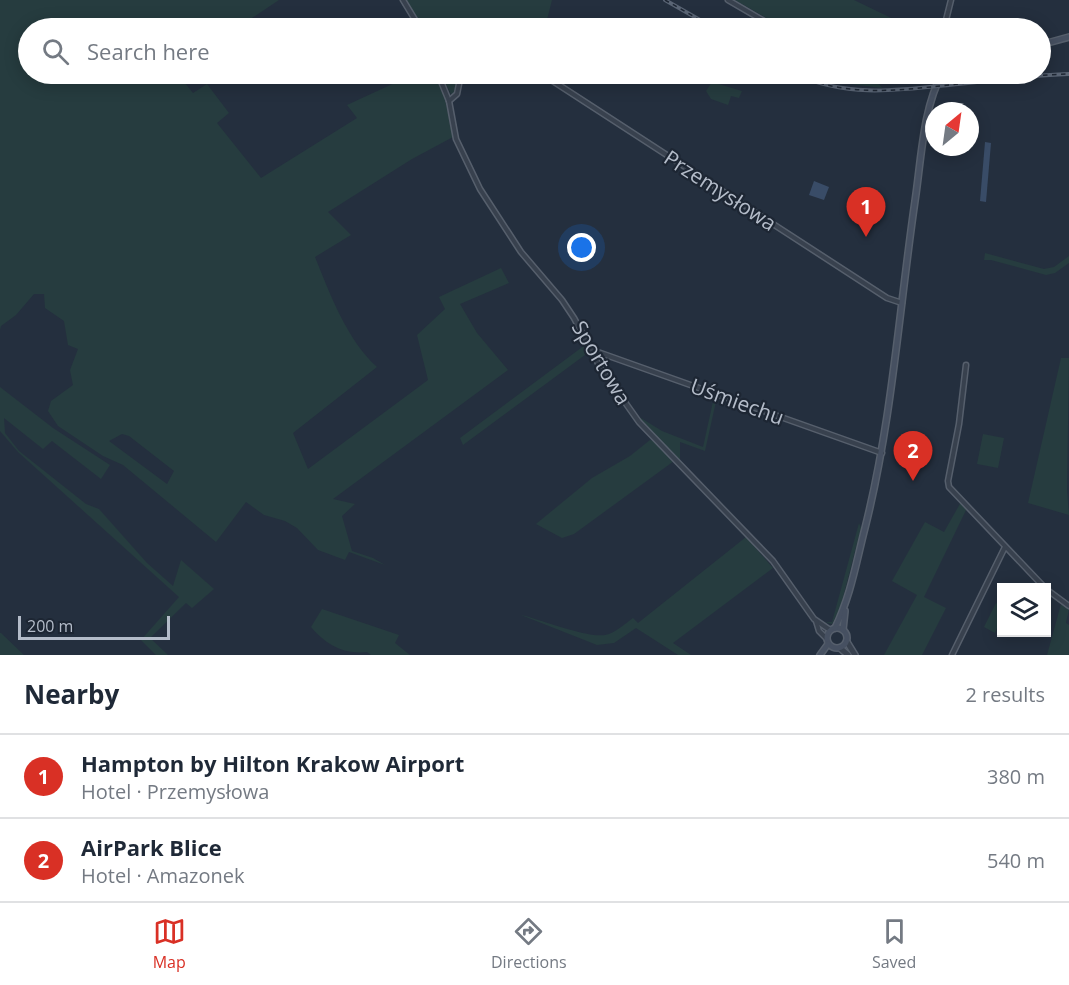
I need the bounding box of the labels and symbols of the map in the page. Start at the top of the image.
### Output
north arrow [925,102,979,156]
street label: Przemysłowa [659,143,782,237]
pin: 1 [846,188,886,237]
your location [567,233,596,262]
street label: Sportowa [566,315,638,410]
street label: Uśmiechu [687,371,788,431]
pin: 2 [894,432,932,481]
scale bar [18,613,170,640]

